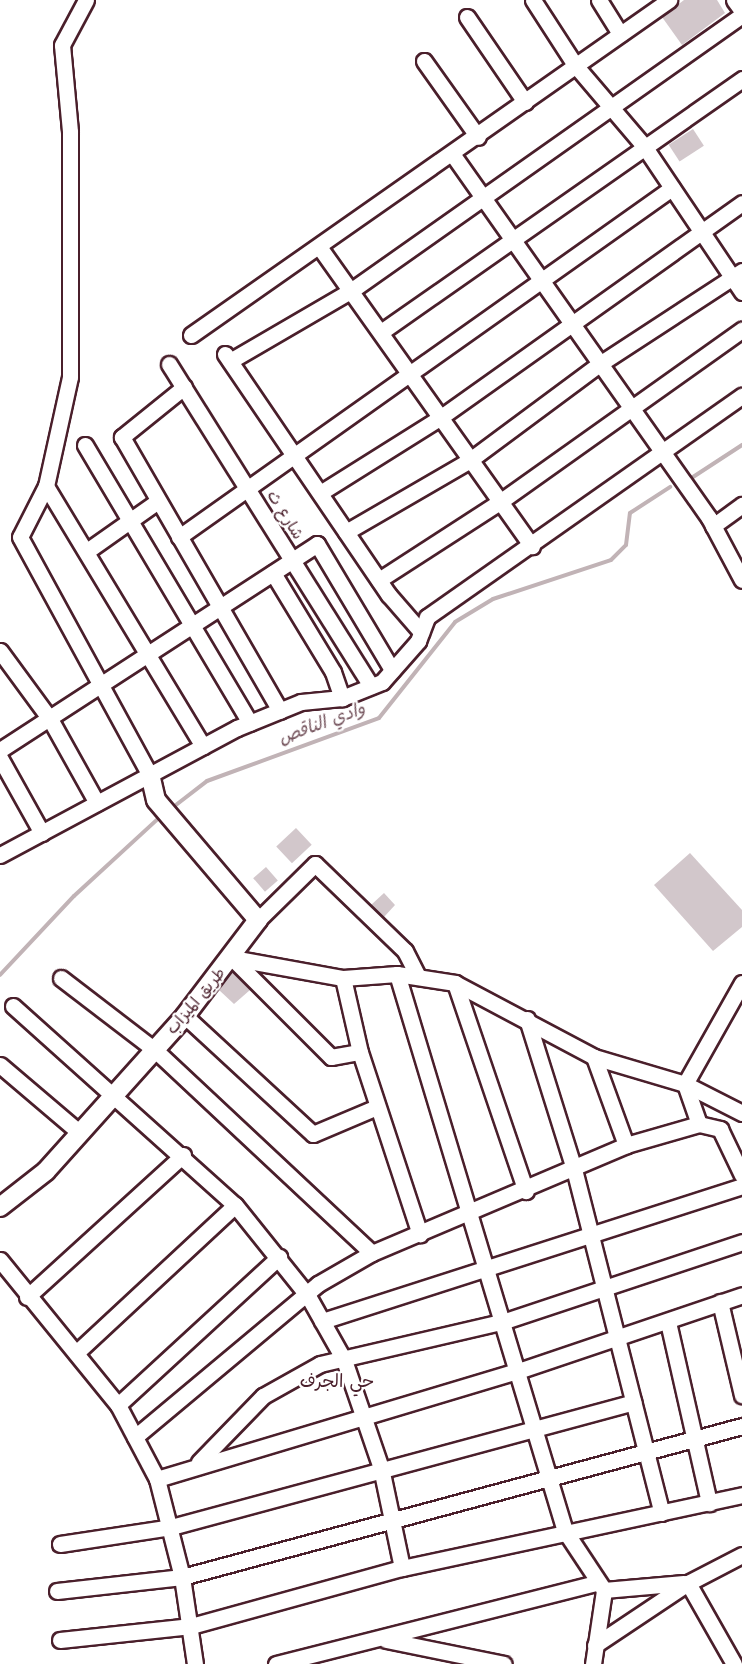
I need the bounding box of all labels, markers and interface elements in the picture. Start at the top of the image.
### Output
street label: شارع ث [263,487,307,543]
water label: وادي الناقص [276,698,368,750]
street label: طريق الميزاب [163,964,229,1038]
district label: حي الجرف [300,1371,374,1393]

